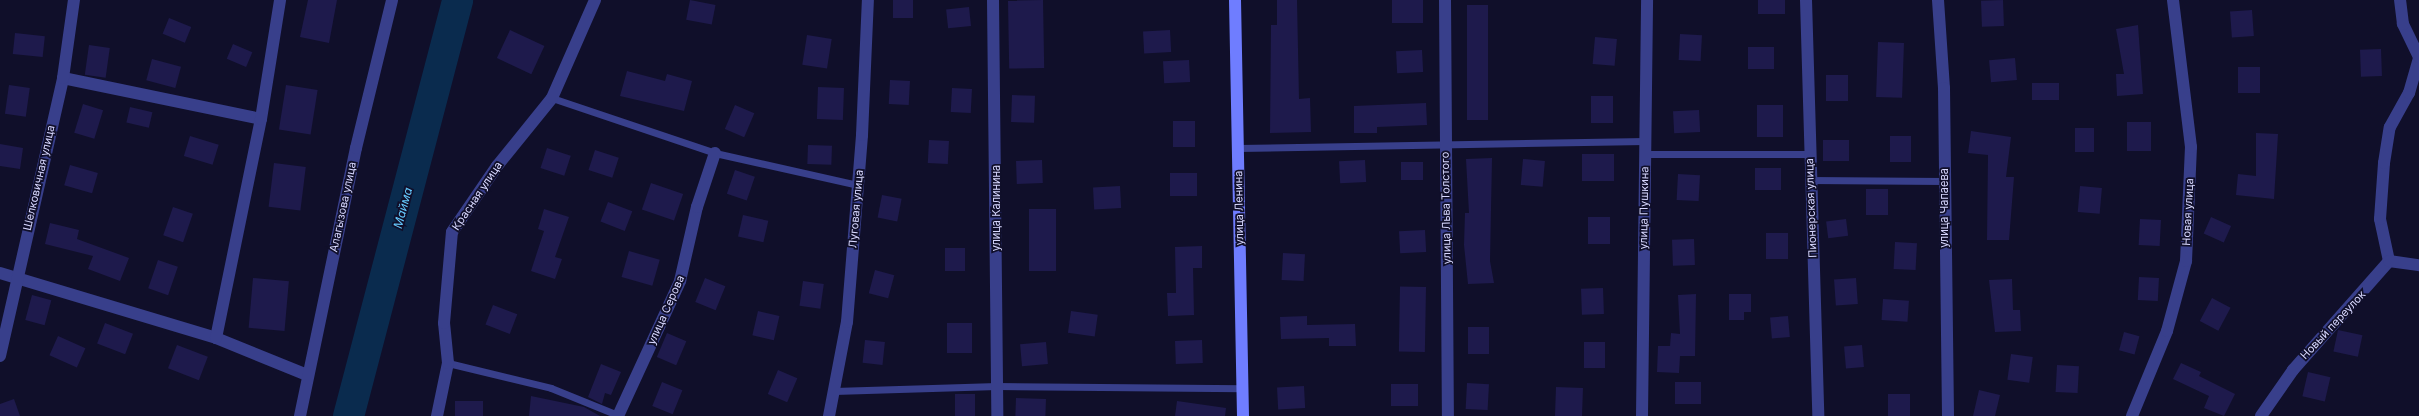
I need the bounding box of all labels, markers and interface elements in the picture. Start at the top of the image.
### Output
street label: Шелковичная улица [20,124,58,232]
street label: улица Льва Толстого [1438,152,1454,264]
street label: Пионерская улица [1803,158,1819,258]
street label: Красная улица [449,159,505,233]
street label: Алагызова улица [327,161,359,253]
street label: улица Калинина [989,165,1003,251]
street label: улица Пушкина [1637,166,1651,250]
street label: улица Чапаева [1937,168,1951,248]
street label: Луговая улица [846,169,866,249]
street label: улица Ленина [1232,171,1246,245]
street label: Новая улица [2180,178,2196,246]
water label: Майма [391,186,415,230]
street label: улица Серова [645,273,687,347]
street label: Новый переулок [2298,288,2368,362]

